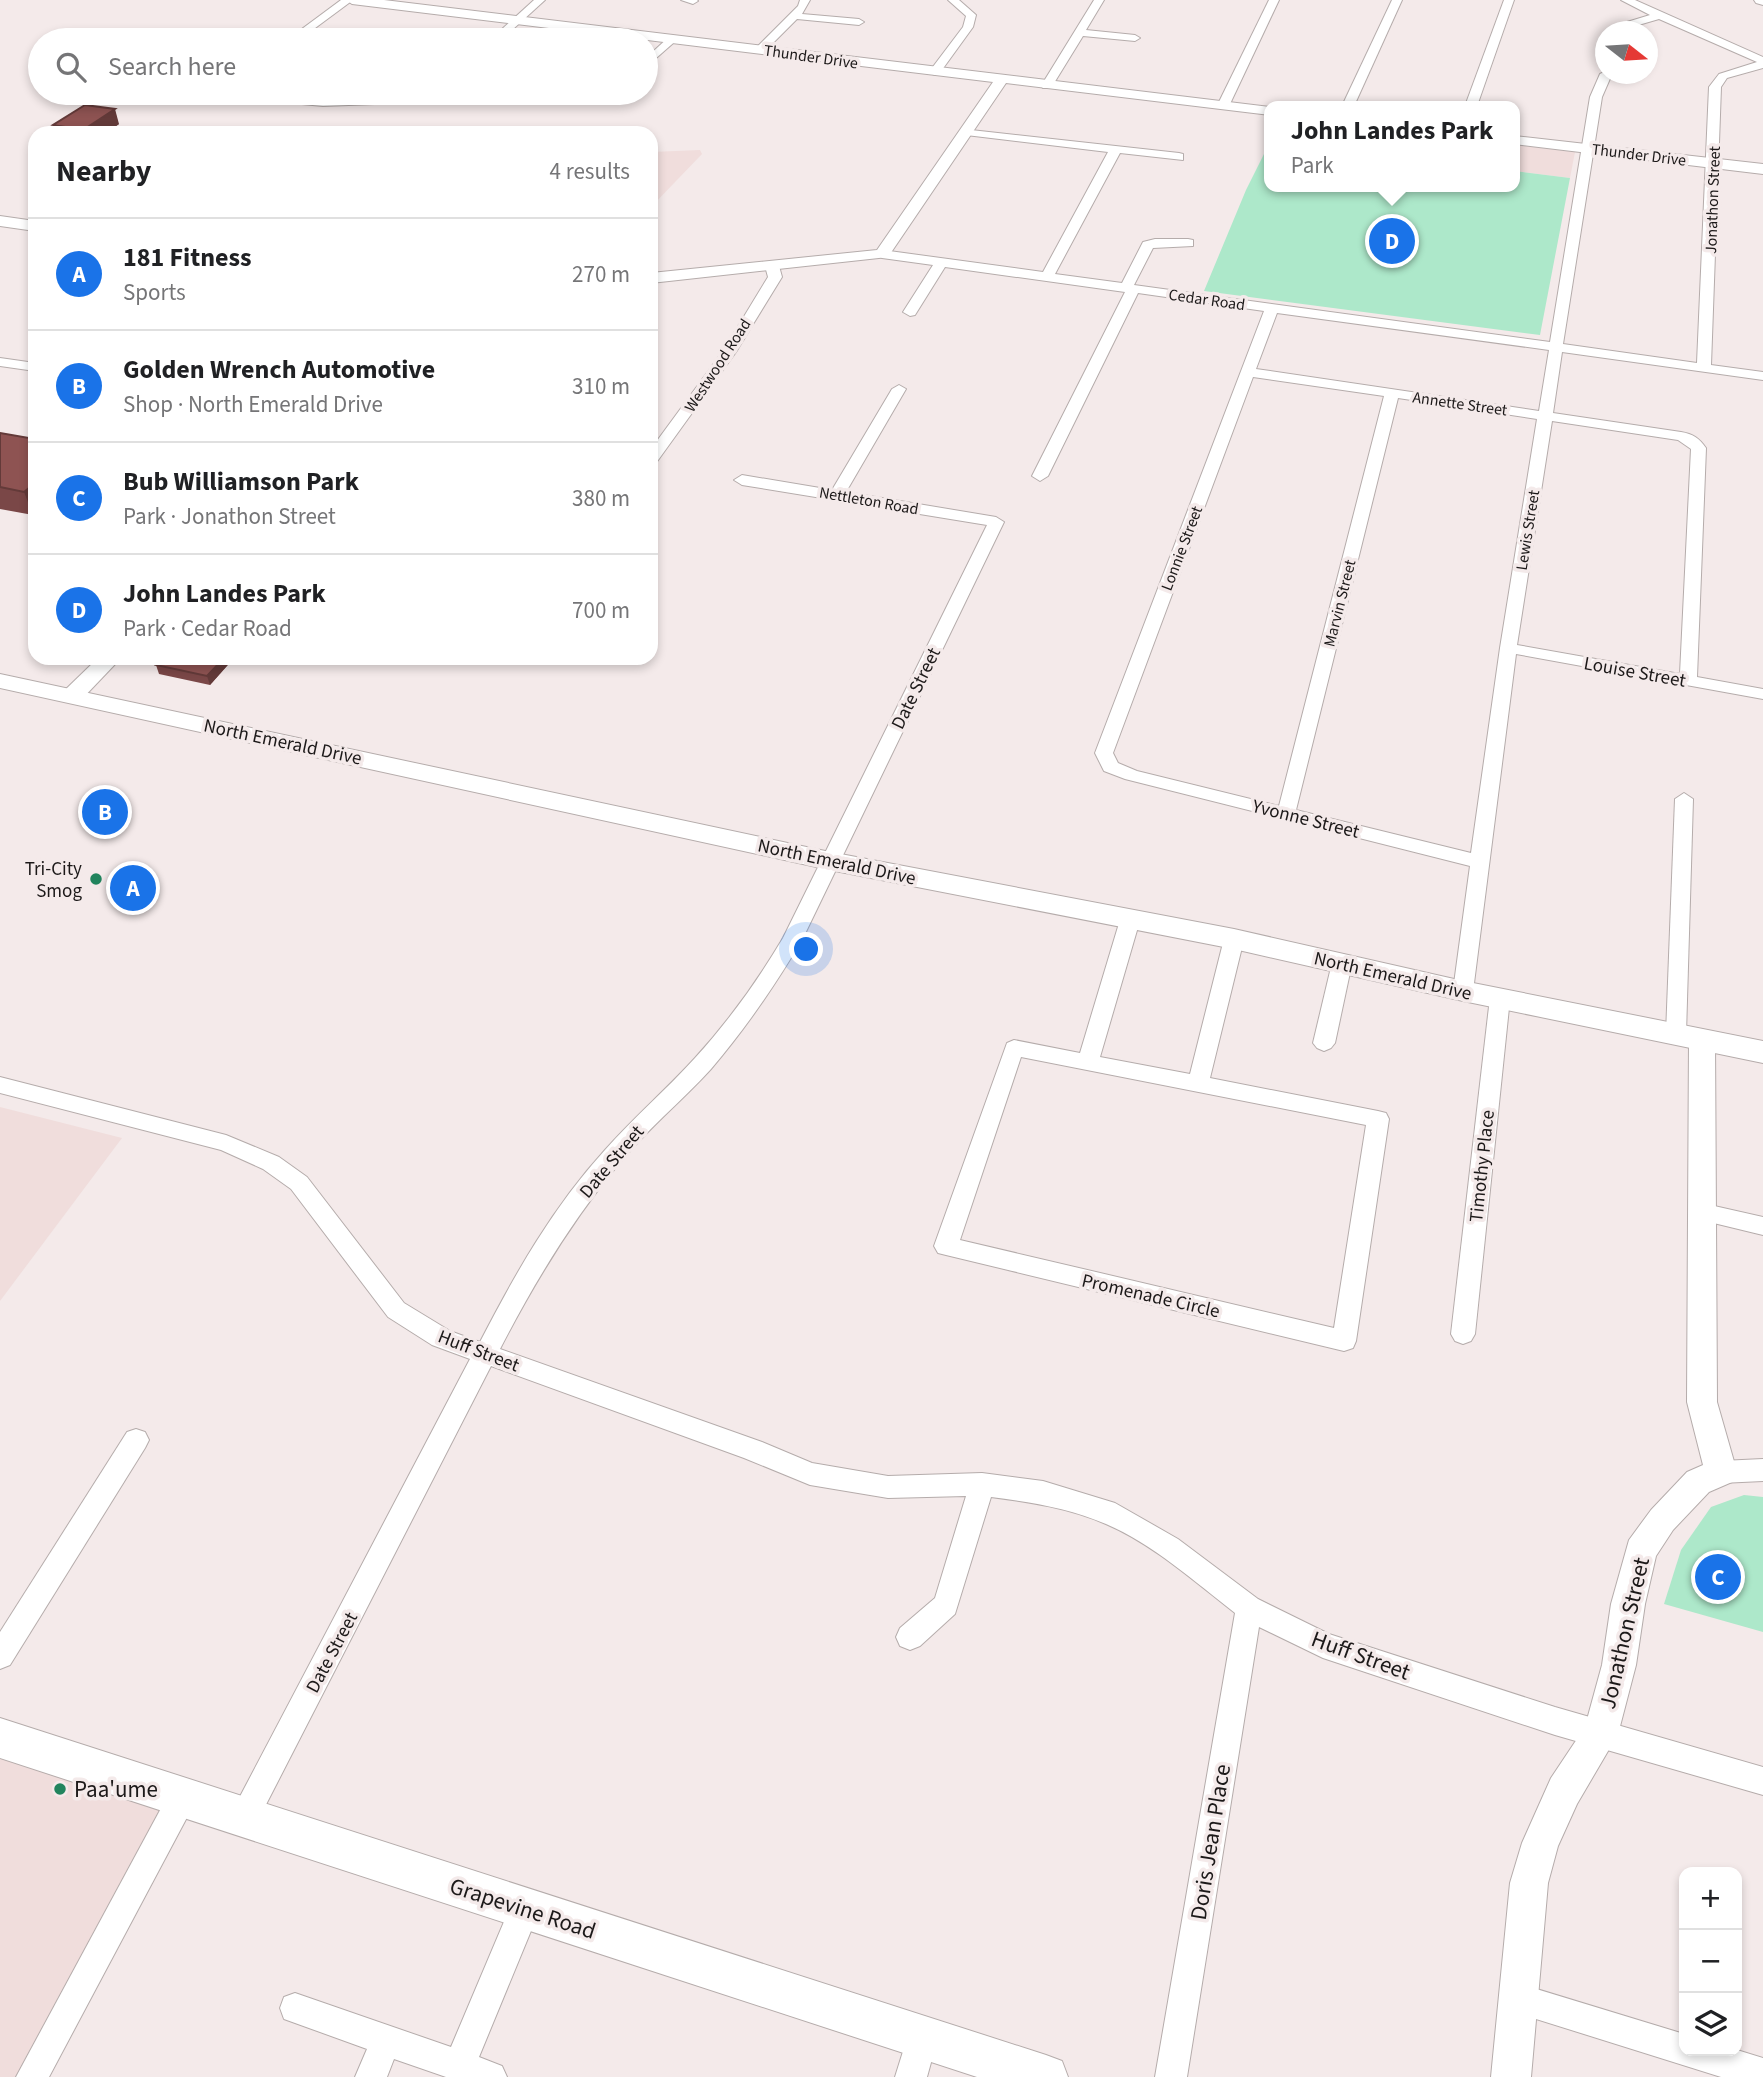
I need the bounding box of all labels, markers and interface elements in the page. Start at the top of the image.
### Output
north arrow [1595,21,1658,84]
search box [28,28,658,105]
street label: Thunder Drive [762,39,859,75]
icon: search [52,48,90,86]
text: Search here [108,48,236,85]
popup [1264,101,1520,192]
text: John Landes Park [1291,112,1493,149]
street label: Thunder Drive [1590,138,1687,172]
street label: Jonathon Street [1700,145,1726,254]
text: Park [1291,149,1334,182]
text: Nearby [56,150,151,193]
text: 4 results [550,155,630,188]
pin: D [1369,215,1415,267]
text: 181 Fitness [123,239,252,276]
text: A [72,258,86,291]
text: 270 m [572,258,630,291]
text: Sports [123,276,186,309]
street label: Cedar Road [1167,284,1247,316]
street label: Westwood Road [679,314,756,417]
text: Golden Wrench Automotive [123,351,435,388]
text: B [72,370,86,403]
text: 310 m [572,370,630,403]
street label: Annette Street [1411,386,1509,422]
text: Shop · North Emerald Drive [123,388,383,421]
text: Bub Williamson Park [123,463,359,500]
street label: Nettleton Road [817,481,920,521]
text: C [72,482,86,515]
text: 380 m [572,482,630,515]
street label: Lewis Street [1511,488,1545,572]
text: Park · Jonathon Street [123,500,336,533]
street label: Lonnie Street [1156,502,1208,594]
street label: Marvin Street [1319,557,1362,649]
text: John Landes Park [123,575,326,612]
text: D [72,594,86,627]
text: 700 m [572,594,630,627]
text: Park · Cedar Road [123,612,292,645]
street label: Date Street [885,643,948,734]
street label: Louise Street [1582,650,1688,695]
street label: North Emerald Drive [201,713,364,772]
pin: B [82,786,128,838]
street label: Yvonne Street [1248,793,1363,846]
street label: North Emerald Drive [755,833,918,892]
place label: Tri-City Smog [25,856,82,905]
pin: A [110,862,156,914]
marker: Tri-City Smog [88,871,104,887]
your location [789,932,823,966]
street label: North Emerald Drive [1311,945,1474,1008]
street label: Timothy Place [1463,1109,1502,1224]
street label: Date Street [574,1119,651,1204]
street label: Promenade Circle [1079,1267,1223,1326]
street label: Huff Street [434,1324,524,1379]
pin: C [1695,1551,1741,1603]
street label: Jonathon Street [1591,1554,1658,1712]
street label: Date Street [300,1607,365,1698]
street label: Huff Street [1307,1622,1415,1689]
street label: Doris Jean Place [1182,1762,1239,1922]
place label: Paa'ume [74,1773,158,1806]
marker: Paa'ume [52,1781,68,1797]
map controls [1679,1867,1742,2056]
button: + [1679,1867,1742,1930]
street label: Grapevine Road [446,1869,600,1948]
button: − [1679,1930,1742,1993]
button: layers [1679,1993,1742,2056]

